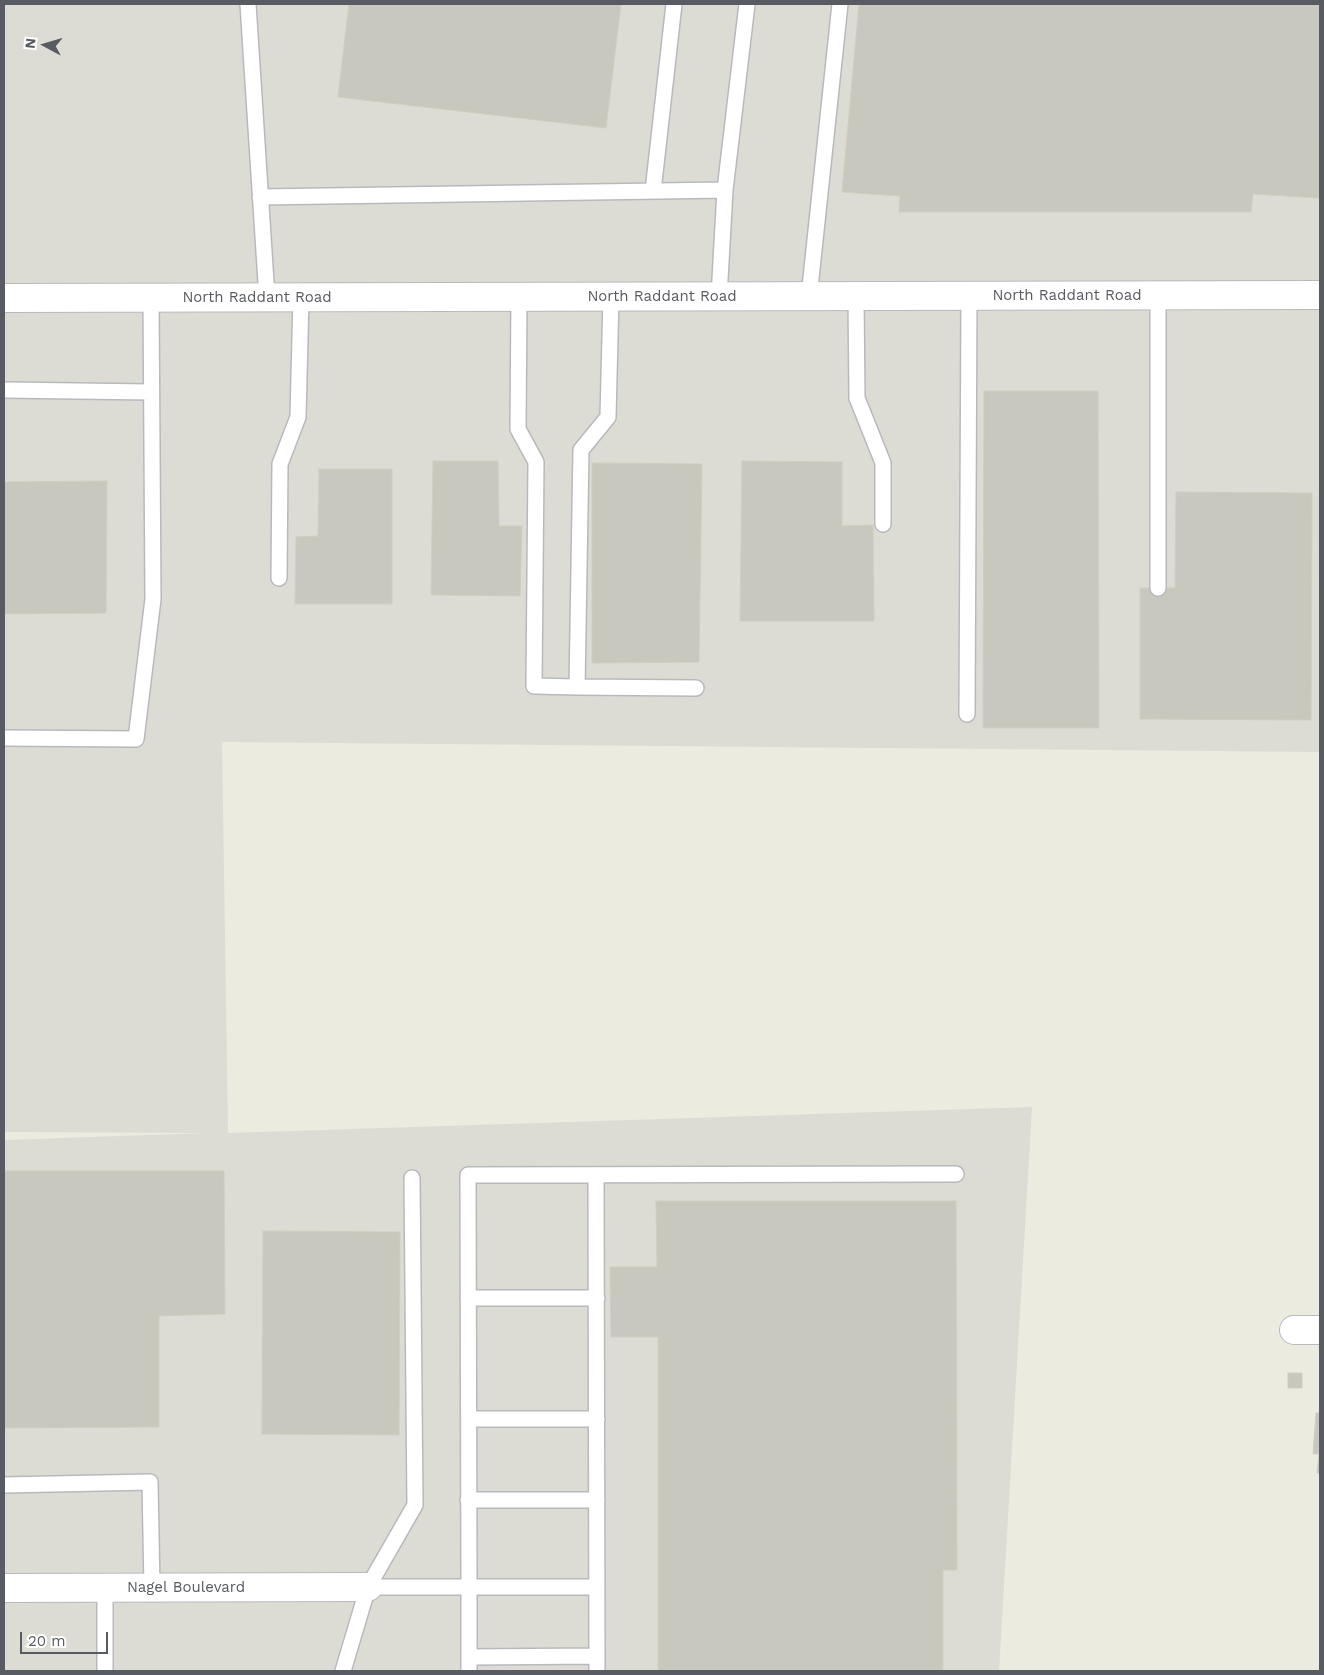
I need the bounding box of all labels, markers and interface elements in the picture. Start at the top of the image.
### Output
north arrow [20,20,70,70]
text: N [22,37,39,49]
street label: North Raddant Road [992,287,1142,305]
street label: North Raddant Road [587,288,737,306]
street label: North Raddant Road [182,289,332,307]
street label: Nagel Boulevard [127,1579,245,1597]
scale bar [22,1622,110,1654]
text: 20 m [28,1632,66,1650]

